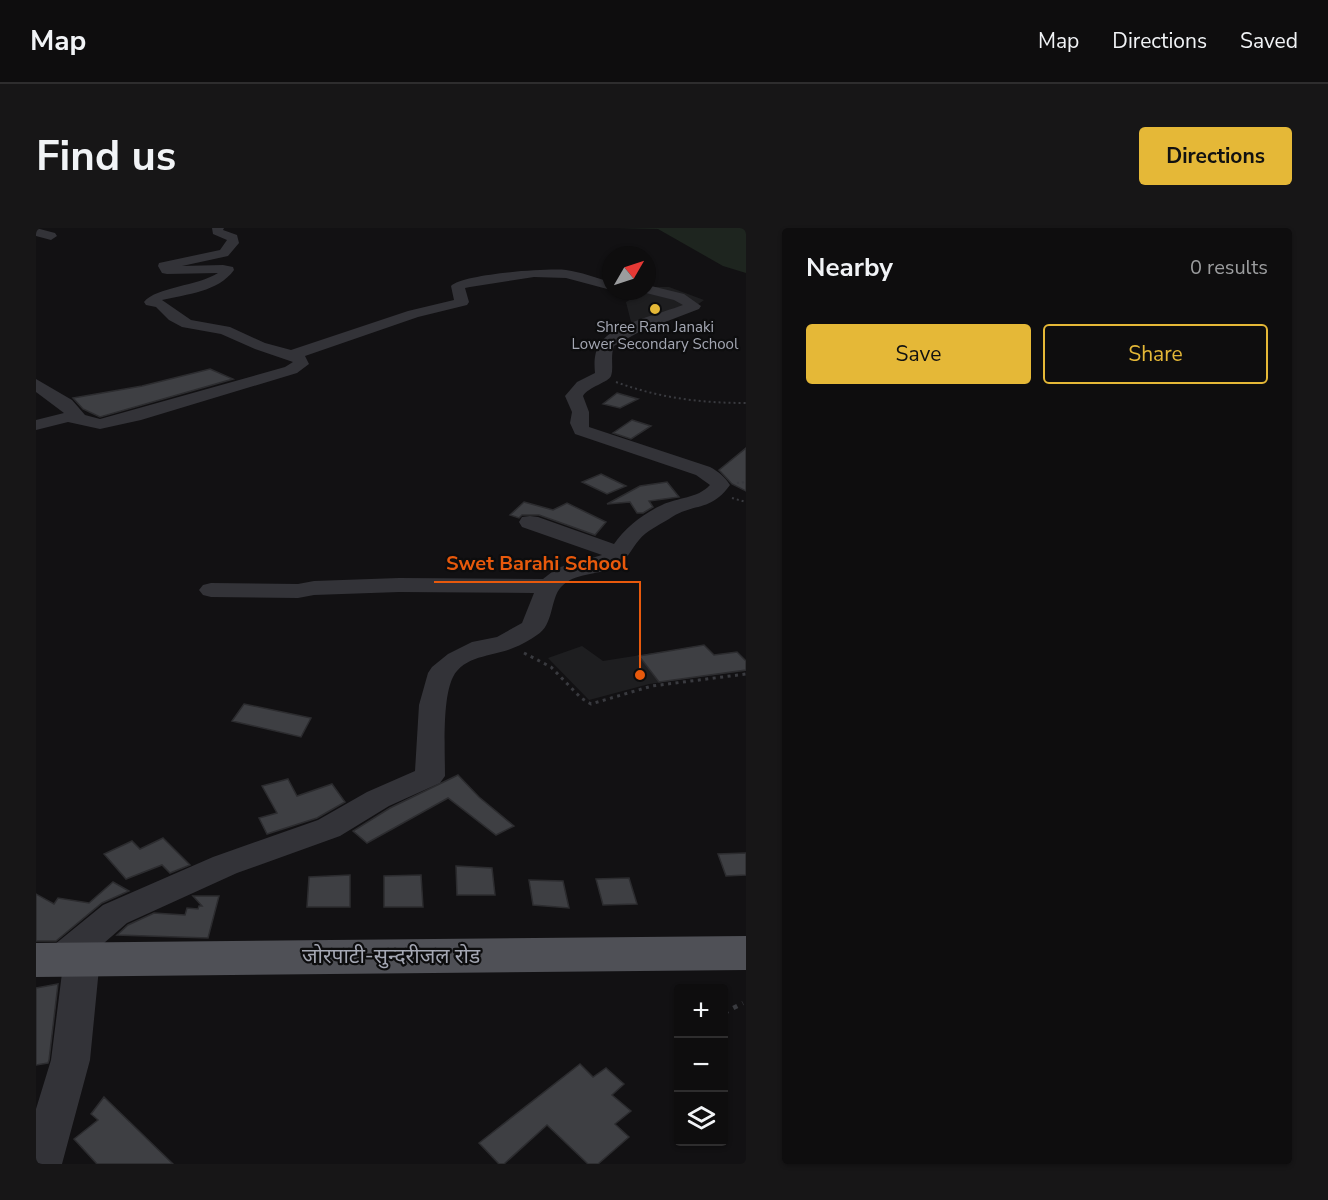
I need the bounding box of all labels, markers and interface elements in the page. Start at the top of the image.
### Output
text: Map [30,22,86,60]
text: Map [1038,27,1079,55]
text: Directions [1112,27,1207,55]
text: Saved [1240,27,1298,55]
button: Directions [1139,127,1292,185]
text: Find us [36,128,176,185]
north arrow [602,246,656,300]
text: Nearby [806,250,893,285]
text: 0 results [1190,254,1268,281]
marker: Shree Ram Janaki Lower Secondary School [648,302,662,316]
place label: Shree Ram Janaki Lower Secondary School [572,317,739,354]
button: Save [806,324,1031,384]
button: Share [1043,324,1268,384]
callout: Swet Barahi School [434,544,640,582]
text: Swet Barahi School [446,550,629,577]
street label: जोरपाटी-सुन्दरीजल रोड [302,942,481,970]
map controls [674,984,728,1146]
button: + [674,984,728,1038]
button: − [674,1038,728,1092]
button: layers [674,1092,728,1146]

